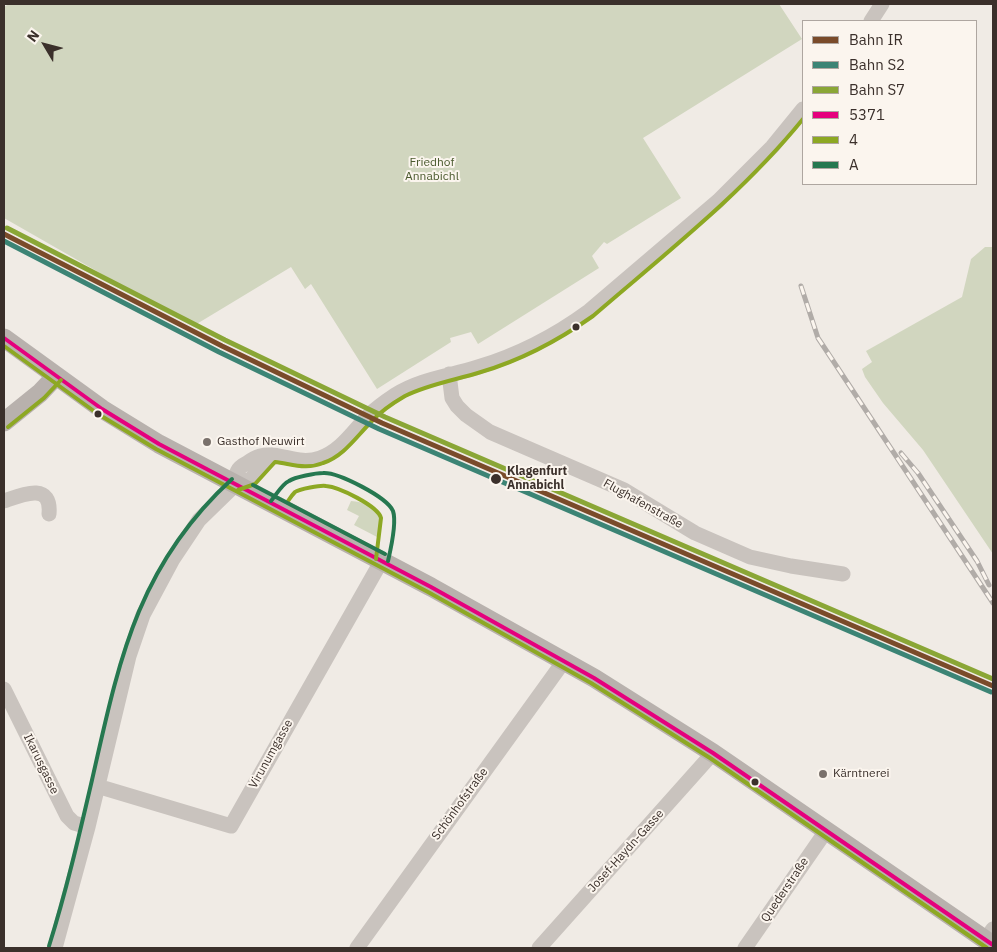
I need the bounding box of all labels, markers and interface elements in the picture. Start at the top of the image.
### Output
north arrow [20,20,70,70]
legend [802,20,977,185]
text: N [23,27,43,45]
text: Bahn IR [849,30,903,49]
text: Bahn S2 [849,55,905,74]
text: Bahn S7 [849,80,905,99]
text: 5371 [849,105,885,124]
text: 4 [849,130,858,149]
text: A [849,155,859,174]
park label: Friedhof Annabichl [405,156,459,184]
unlabelled marker [571,322,581,332]
unlabelled marker [93,409,103,419]
place label: Gasthof Neuwirt [217,435,305,449]
marker: Gasthof Neuwirt [201,436,213,448]
place label: Klagenfurt Annabichl [507,465,567,493]
marker: Klagenfurt Annabichl [489,472,503,486]
street label: Flughafenstraße [601,476,685,532]
street label: Virunumgasse [246,717,296,791]
street label: Ikarusgasse [20,731,62,797]
street label: Schönhofstraße [429,765,491,843]
place label: Kärntnerei [833,767,890,781]
marker: Kärntnerei [817,768,829,780]
unlabelled marker [750,777,760,787]
street label: Josef-Haydn-Gasse [585,807,667,895]
street label: Quederstraße [758,855,812,925]

